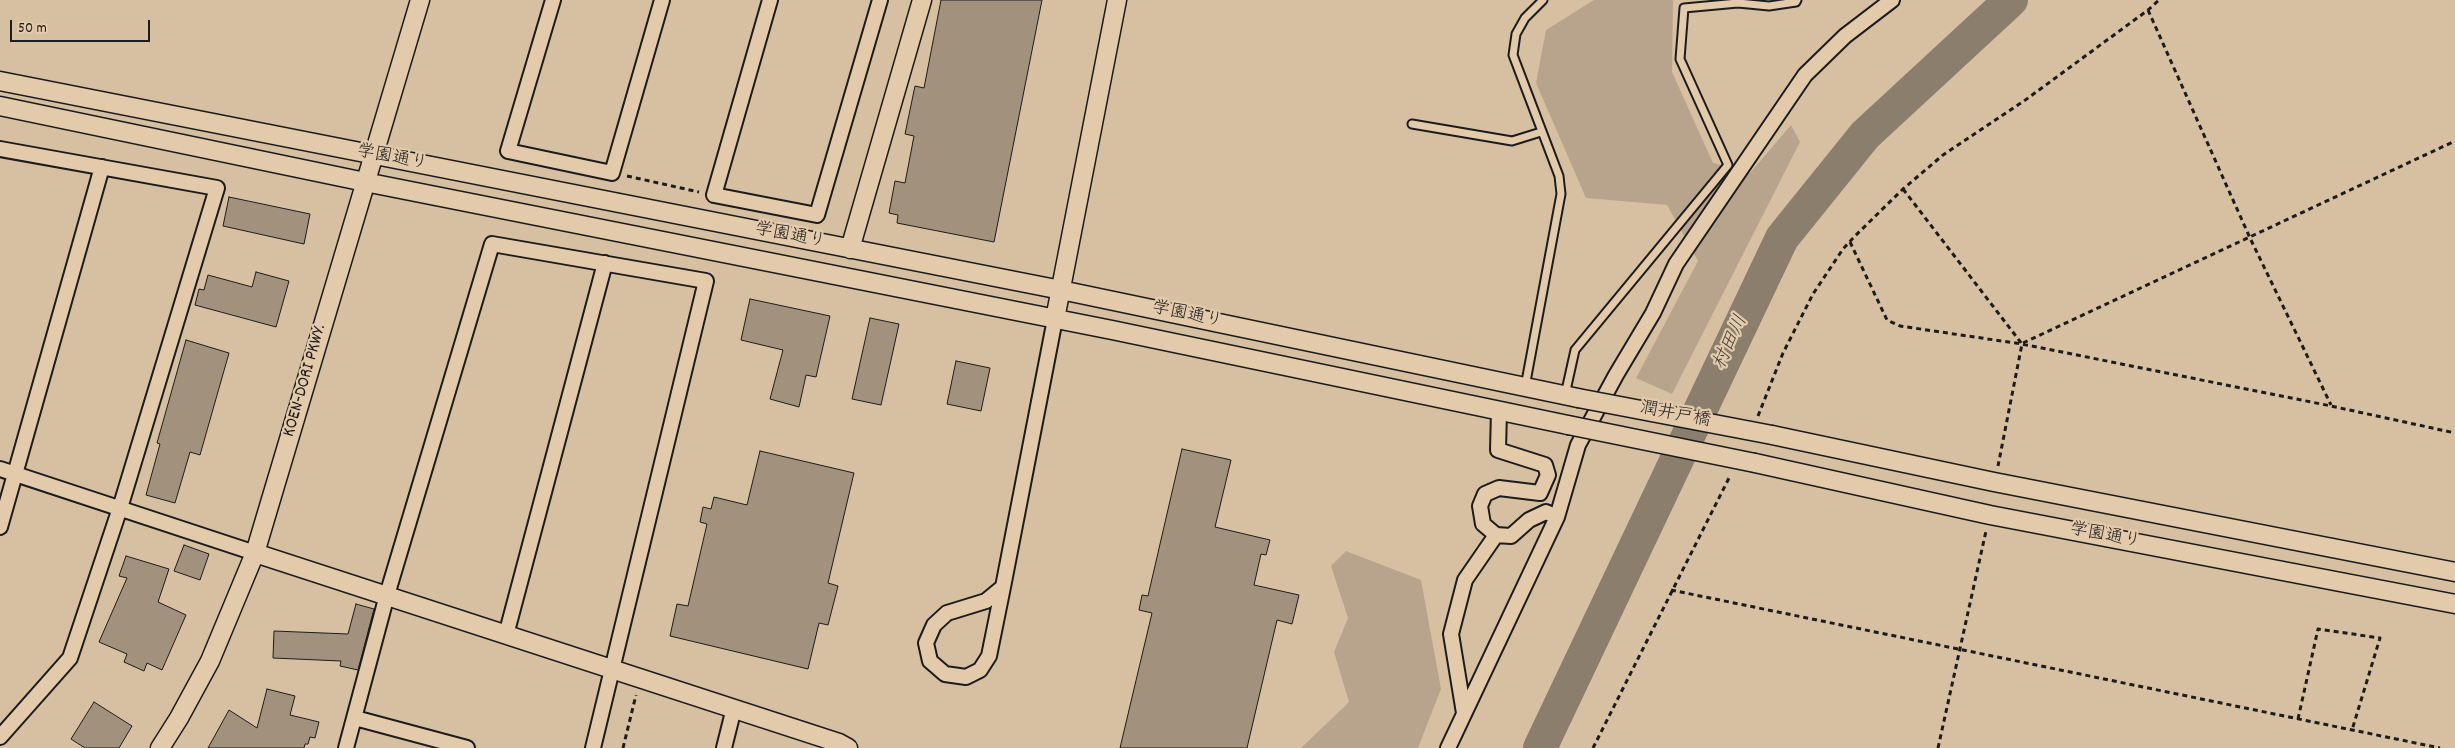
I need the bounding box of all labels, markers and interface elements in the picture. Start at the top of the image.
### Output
scale bar [12,10,152,42]
text: 50 m [18,18,47,40]
street label: 学園通り [355,142,429,176]
street label: 学園通り [753,220,827,254]
street label: 学園通り [1150,298,1224,334]
water label: 村田川 [1710,312,1754,374]
street label: KOEN-DORI PKWY. [280,322,332,440]
street label: 潤井戸橋 [1638,399,1712,433]
street label: 学園通り [2068,520,2142,554]

